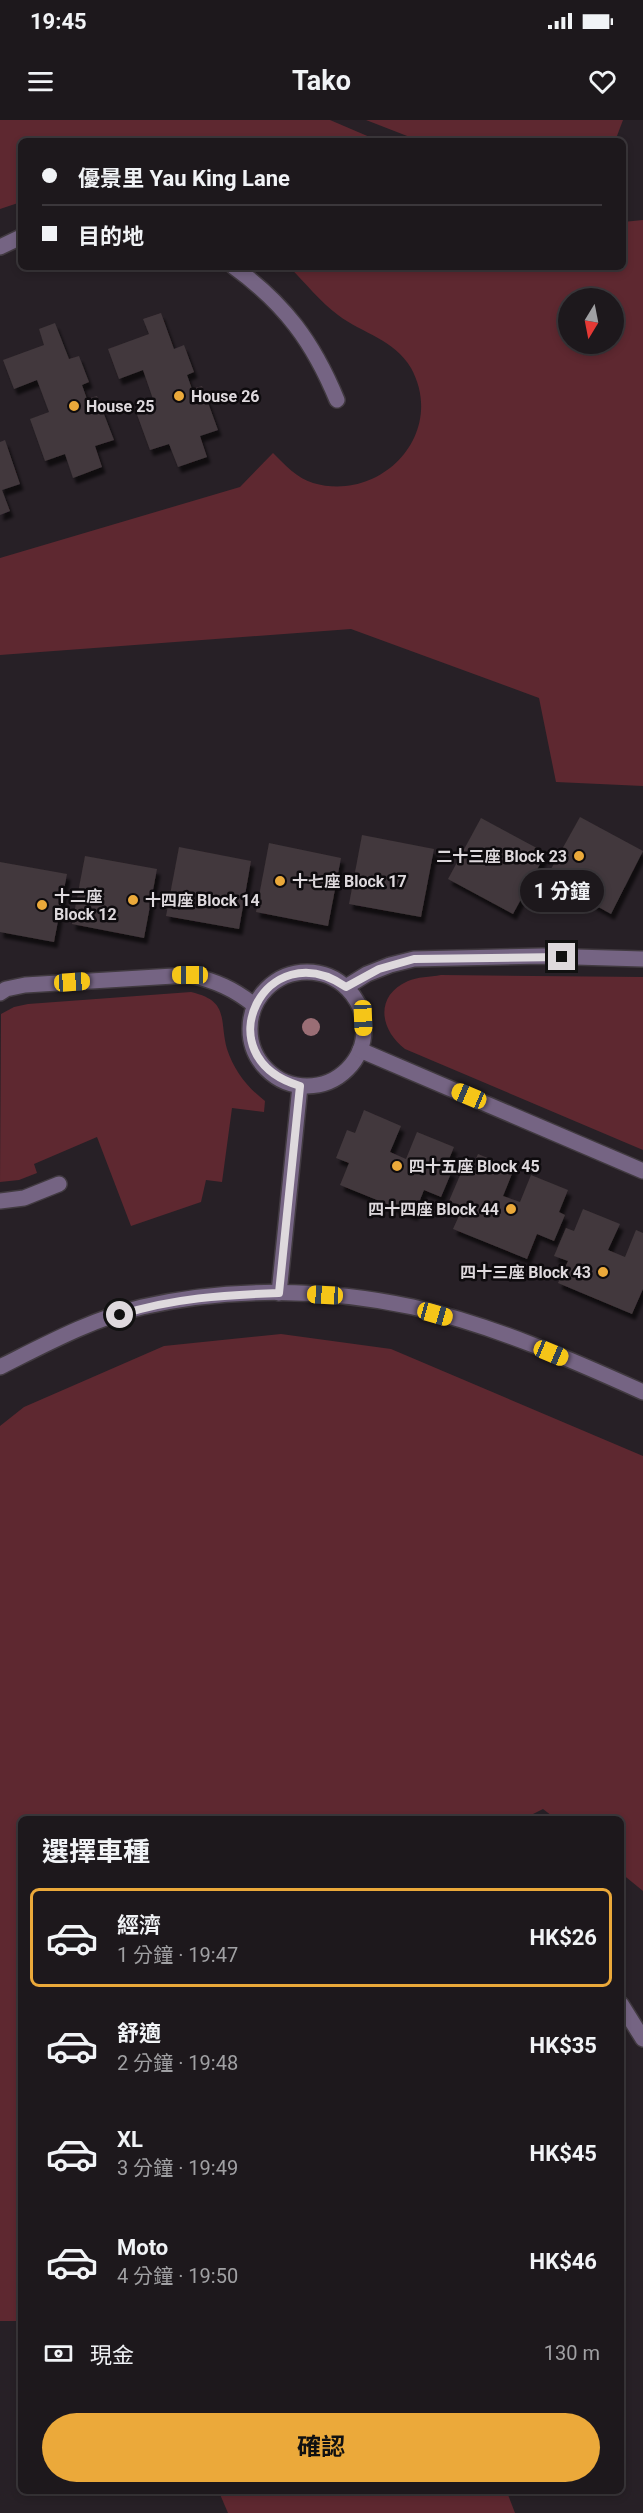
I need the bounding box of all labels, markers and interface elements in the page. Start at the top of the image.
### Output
text: 19:45 [30,9,87,34]
icon: menu [24,65,57,98]
text: Tako [292,65,351,97]
icon: heart [586,65,619,98]
text: 優景里 Yau King Lane [78,166,290,191]
text: 目的地 [78,224,144,249]
north arrow [558,288,624,354]
map controls [558,288,624,354]
place label: House 26 [191,387,259,406]
marker: House 26 [172,389,186,403]
place label: House 25 [86,397,154,416]
marker: House 25 [67,399,81,413]
place label: 二十三座 Block 23 [436,847,567,866]
marker: 二十三座 Block 23 [572,849,586,863]
callout: 1 分鐘 [520,870,604,912]
place label: 十七座 Block 17 [292,872,407,891]
marker: 十七座 Block 17 [273,874,287,888]
text: 1 分鐘 [534,879,590,903]
place label: 十二座 Block 12 [54,887,117,924]
place label: 十四座 Block 14 [145,891,260,910]
marker: 十四座 Block 14 [126,893,140,907]
marker: 十二座 Block 12 [35,898,49,912]
route end [548,943,575,970]
car [172,966,208,984]
car [53,972,91,992]
car [353,1000,373,1036]
car [449,1081,489,1111]
place label: 四十五座 Block 45 [409,1157,540,1176]
marker: 四十五座 Block 45 [390,1159,404,1173]
place label: 四十四座 Block 44 [368,1200,499,1219]
marker: 四十四座 Block 44 [504,1202,518,1216]
place label: 四十三座 Block 43 [460,1263,591,1282]
marker: 四十三座 Block 43 [596,1265,610,1279]
car [307,1285,343,1305]
car [415,1300,455,1328]
route start [106,1301,133,1328]
car [531,1338,571,1368]
text: 選擇車種 [42,1836,150,1868]
icon: car [45,1911,99,1965]
text: 經濟 [117,1913,161,1938]
text: HK$26 [530,1925,597,1950]
text: 1 分鐘 · 19:47 [117,1943,238,1967]
icon: car [45,2019,99,2073]
text: 舒適 [117,2021,161,2046]
text: HK$35 [530,2033,597,2058]
text: 2 分鐘 · 19:48 [117,2051,238,2075]
icon: car [45,2127,99,2181]
text: XL [117,2127,143,2152]
text: HK$45 [530,2141,597,2166]
text: 3 分鐘 · 19:49 [117,2156,238,2180]
icon: car [45,2235,99,2289]
text: Moto [117,2235,168,2260]
text: HK$46 [530,2249,597,2274]
text: 4 分鐘 · 19:50 [117,2264,238,2288]
icon: cash [42,2337,75,2370]
text: 130 m [544,2341,600,2365]
text: 現金 [90,2343,134,2368]
button: 確認 [42,2413,600,2482]

